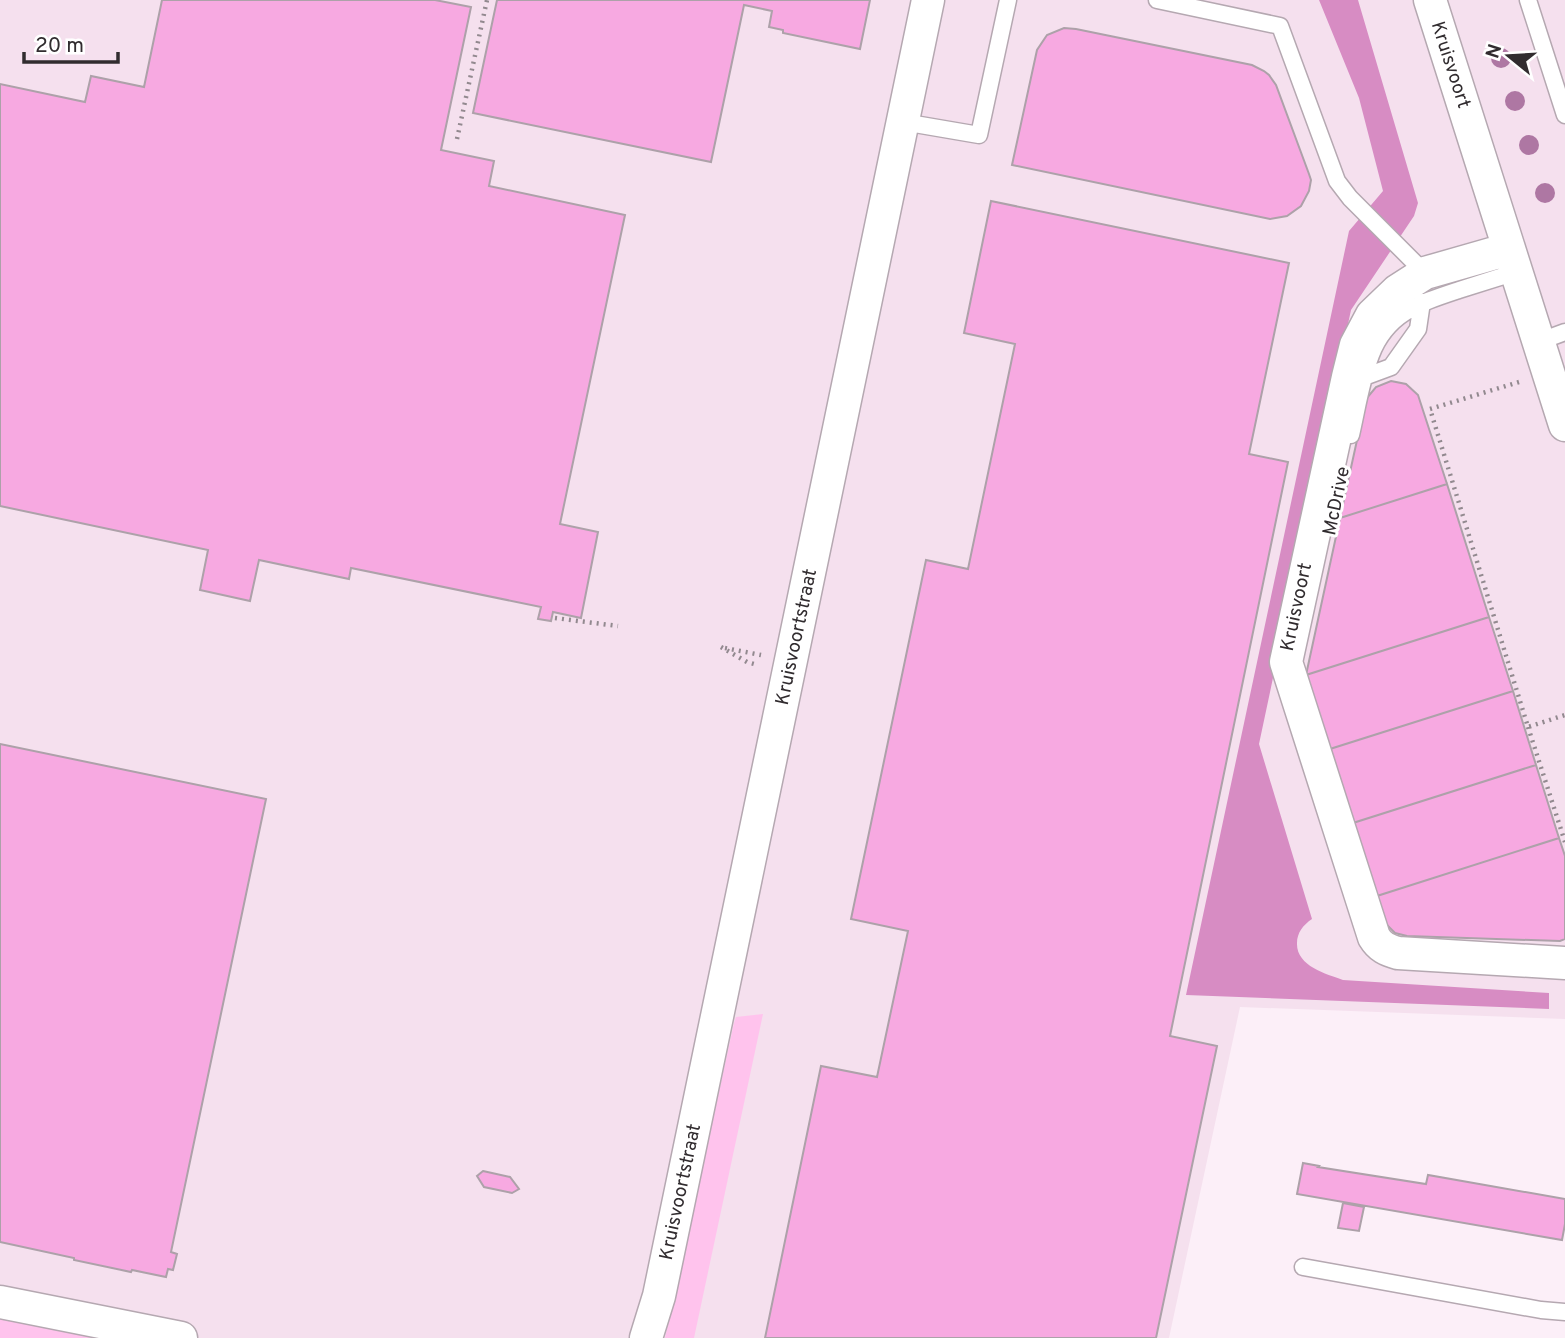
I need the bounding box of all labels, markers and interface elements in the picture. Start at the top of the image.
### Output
street label: Kruisvoort [1425,19,1475,111]
scale bar [24,21,119,65]
north arrow [1474,21,1544,91]
text: 20 m [35,33,84,60]
text: N [1481,41,1508,62]
street label: McDrive [1318,464,1356,538]
street label: Kruisvoort [1276,561,1318,653]
street label: Kruisvoortstraat [771,567,823,707]
street label: Kruisvoortstraat [655,1122,707,1262]

